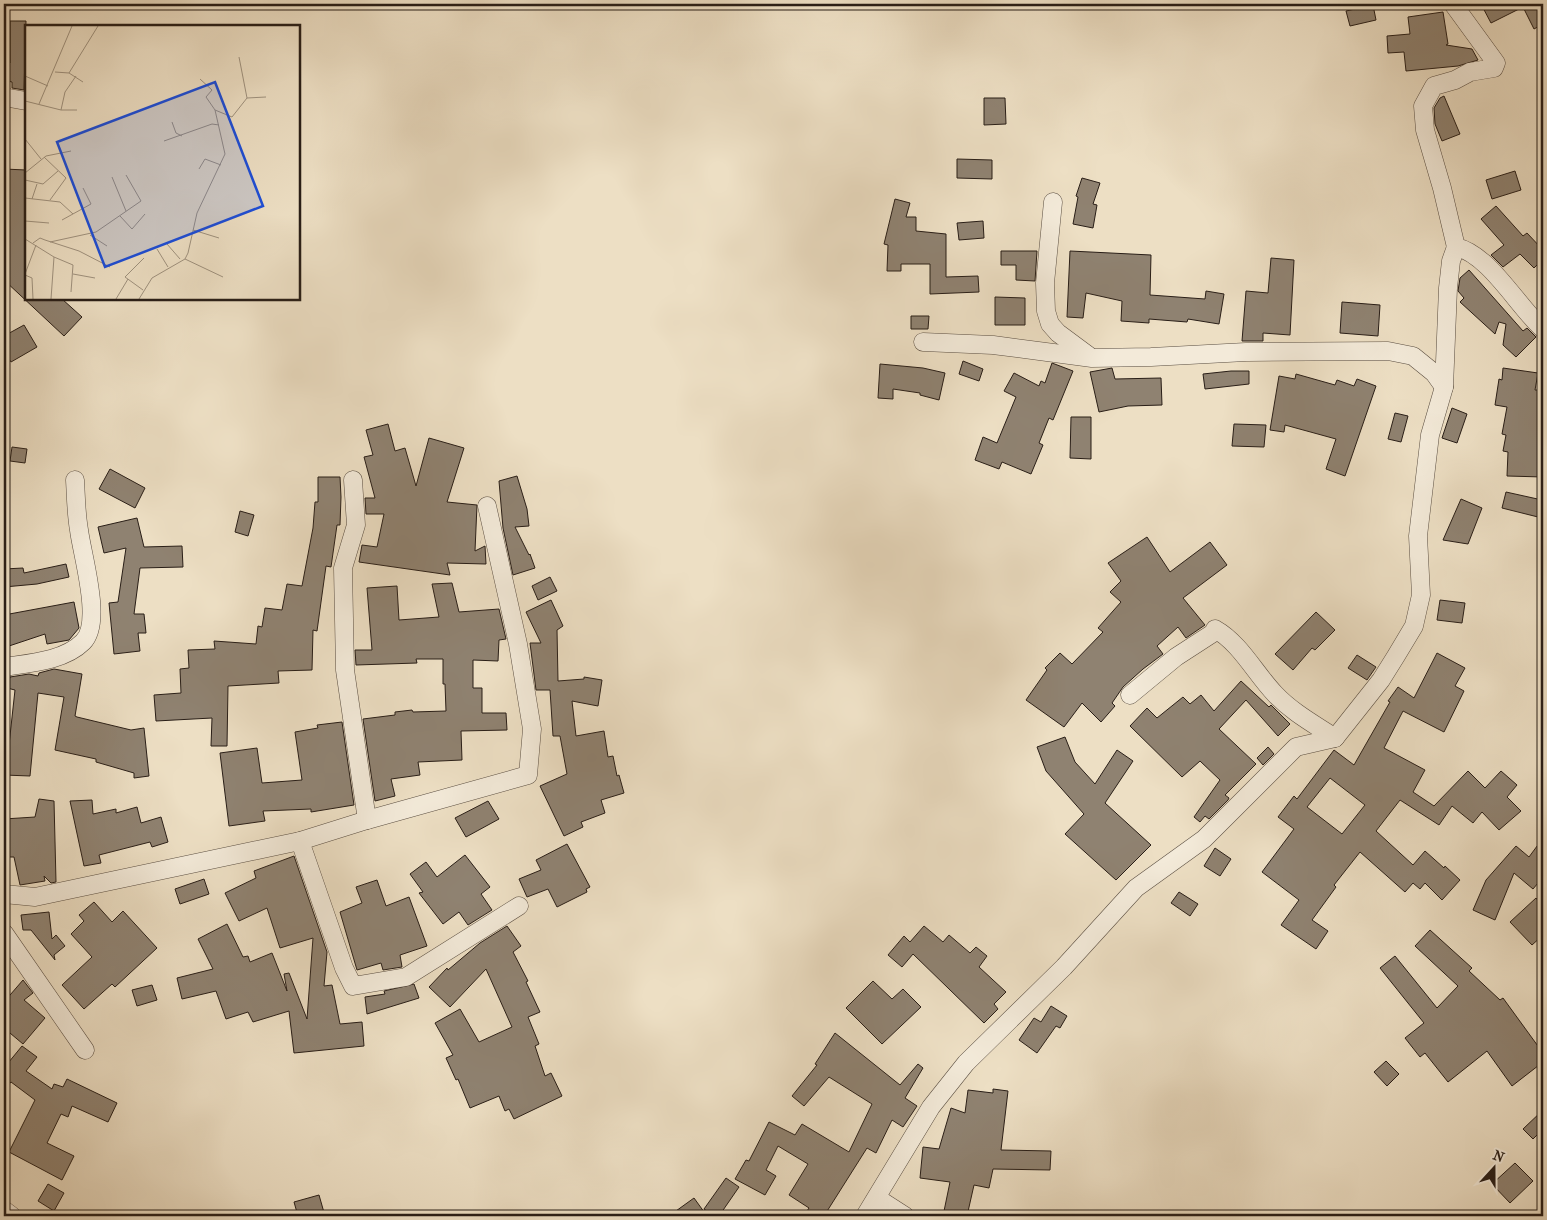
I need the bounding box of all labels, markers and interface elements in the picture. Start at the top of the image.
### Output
inset map [25,25,300,300]
north arrow [1470,1142,1520,1192]
text: N [1490,1146,1507,1166]

